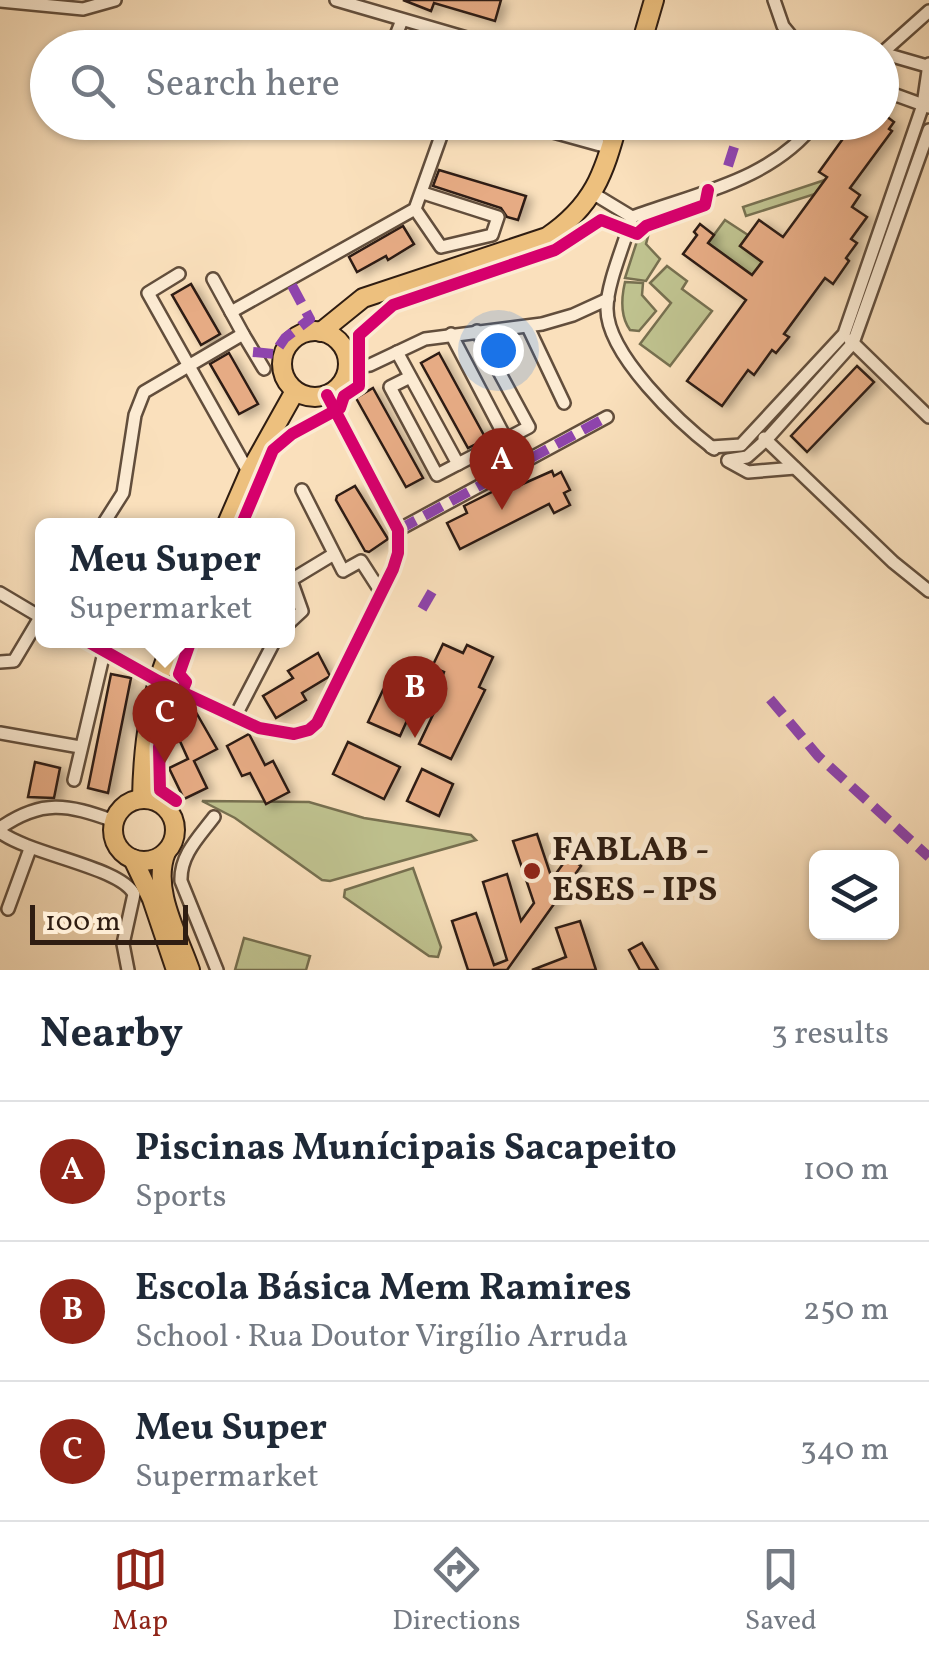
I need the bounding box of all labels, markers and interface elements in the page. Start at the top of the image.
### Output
search box [30,30,899,140]
icon: search [65,58,120,113]
text: Search here [145,59,340,112]
your location [473,325,524,376]
pin: A [470,428,534,510]
popup [35,518,295,648]
text: Meu Super [69,535,261,588]
text: Supermarket [69,588,253,632]
pin: B [382,656,448,738]
pin: C [132,680,198,763]
place label: FABLAB - ESES - IPS [552,827,717,915]
map controls [809,850,899,940]
button: layers [809,850,899,940]
marker: FABLAB - ESES - IPS [521,860,543,882]
scale bar [30,900,188,944]
text: 100 m [45,903,120,942]
text: Nearby [40,1006,183,1065]
text: 3 results [771,1013,889,1057]
text: Piscinas Munícipais Sacapeito [135,1123,677,1176]
text: A [61,1149,84,1193]
text: 100 m [803,1149,889,1193]
text: Sports [135,1176,226,1220]
text: Escola Básica Mem Ramires [135,1263,632,1316]
text: B [62,1289,83,1333]
text: 250 m [803,1289,889,1333]
text: School · Rua Doutor Virgílio Arruda [135,1316,628,1360]
text: Meu Super [135,1403,327,1456]
text: C [62,1429,83,1473]
text: 340 m [800,1429,889,1473]
text: Supermarket [135,1456,319,1500]
tab: Map [112,1542,168,1641]
tab: Directions [392,1542,521,1641]
tab: Saved [745,1542,817,1641]

